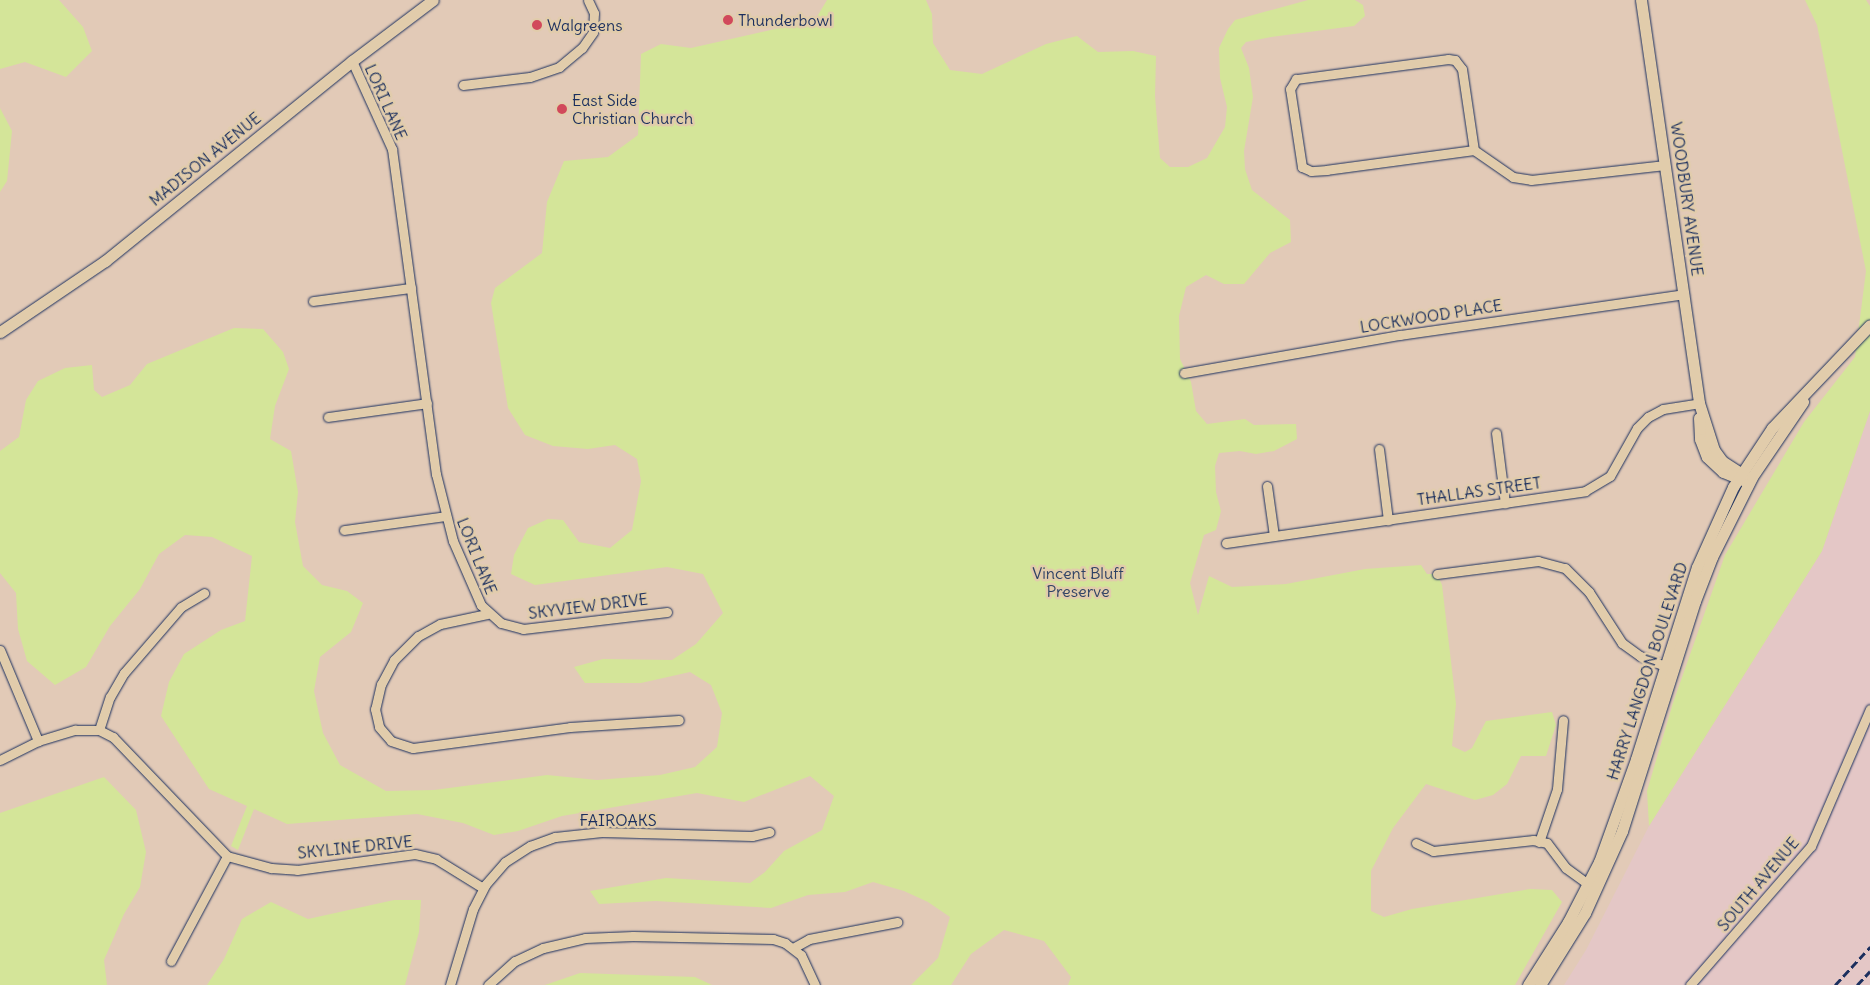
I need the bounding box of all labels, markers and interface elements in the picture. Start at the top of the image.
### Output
place label: Thunderbowl [738,10,833,30]
marker: Thunderbowl [722,14,734,26]
place label: Walgreens [547,15,623,35]
marker: Walgreens [531,19,543,31]
street label: LORI LANE [361,61,411,143]
place label: East Side Christian Church [572,90,693,128]
marker: East Side Christian Church [556,103,568,115]
street label: MADISON AVENUE [145,108,265,210]
street label: WOODBURY AVENUE [1667,121,1707,277]
street label: LOCKWOOD PLACE [1359,295,1503,337]
street label: THALLAS STREET [1416,473,1542,509]
street label: LORI LANE [453,515,501,597]
street label: HARRY LANGDON BOULEVARD [1603,560,1691,782]
park label: Vincent Bluff Preserve [1032,563,1124,601]
street label: SKYVIEW DRIVE [527,589,649,623]
street label: FAIROAKS [579,810,657,830]
street label: SKYLINE DRIVE [297,831,413,863]
street label: SOUTH AVENUE [1713,833,1803,935]

